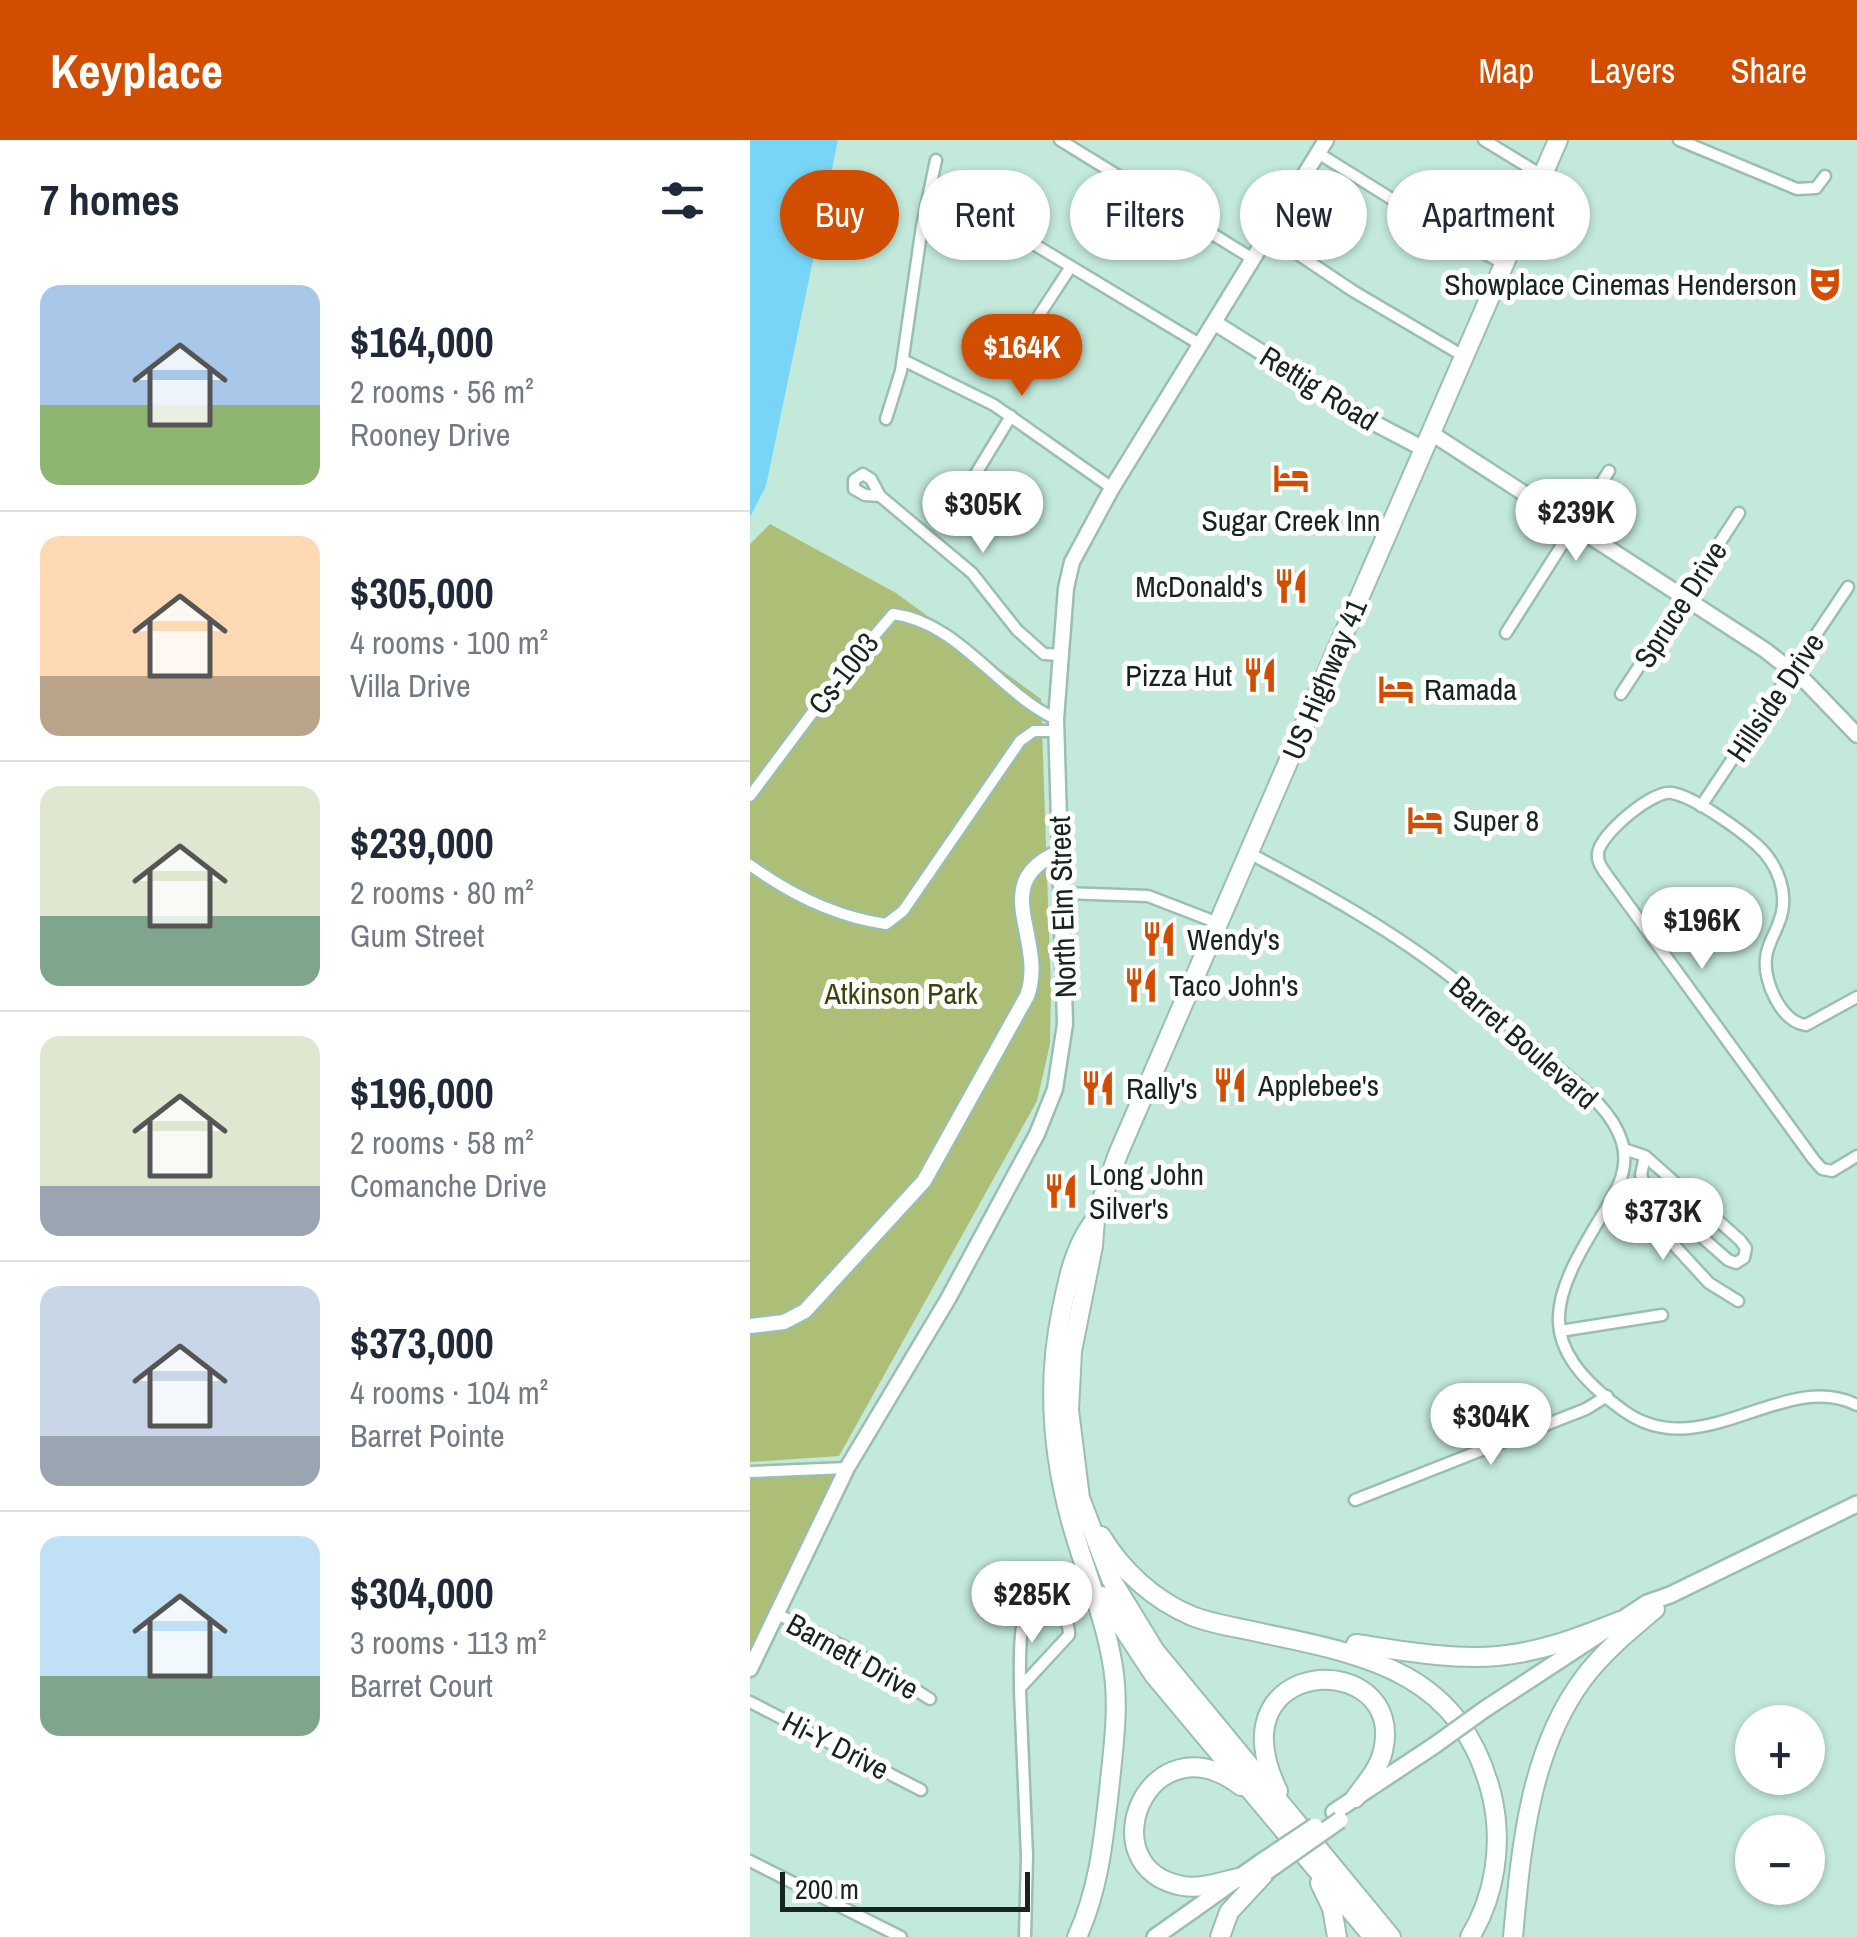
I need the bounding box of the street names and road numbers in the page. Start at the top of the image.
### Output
street label: Rettig Road [1253,336,1385,440]
street label: Spruce Drive [1624,533,1736,675]
street label: US Highway 41 [1272,592,1376,765]
street label: Cs-1003 [799,624,887,722]
street label: Hillside Drive [1717,625,1833,769]
street label: North Elm Street [1039,815,1085,999]
street label: Barret Boulevard [1441,966,1607,1118]
street label: Barnett Drive [780,1603,926,1709]
street label: Hi-Y Drive [776,1701,896,1789]

